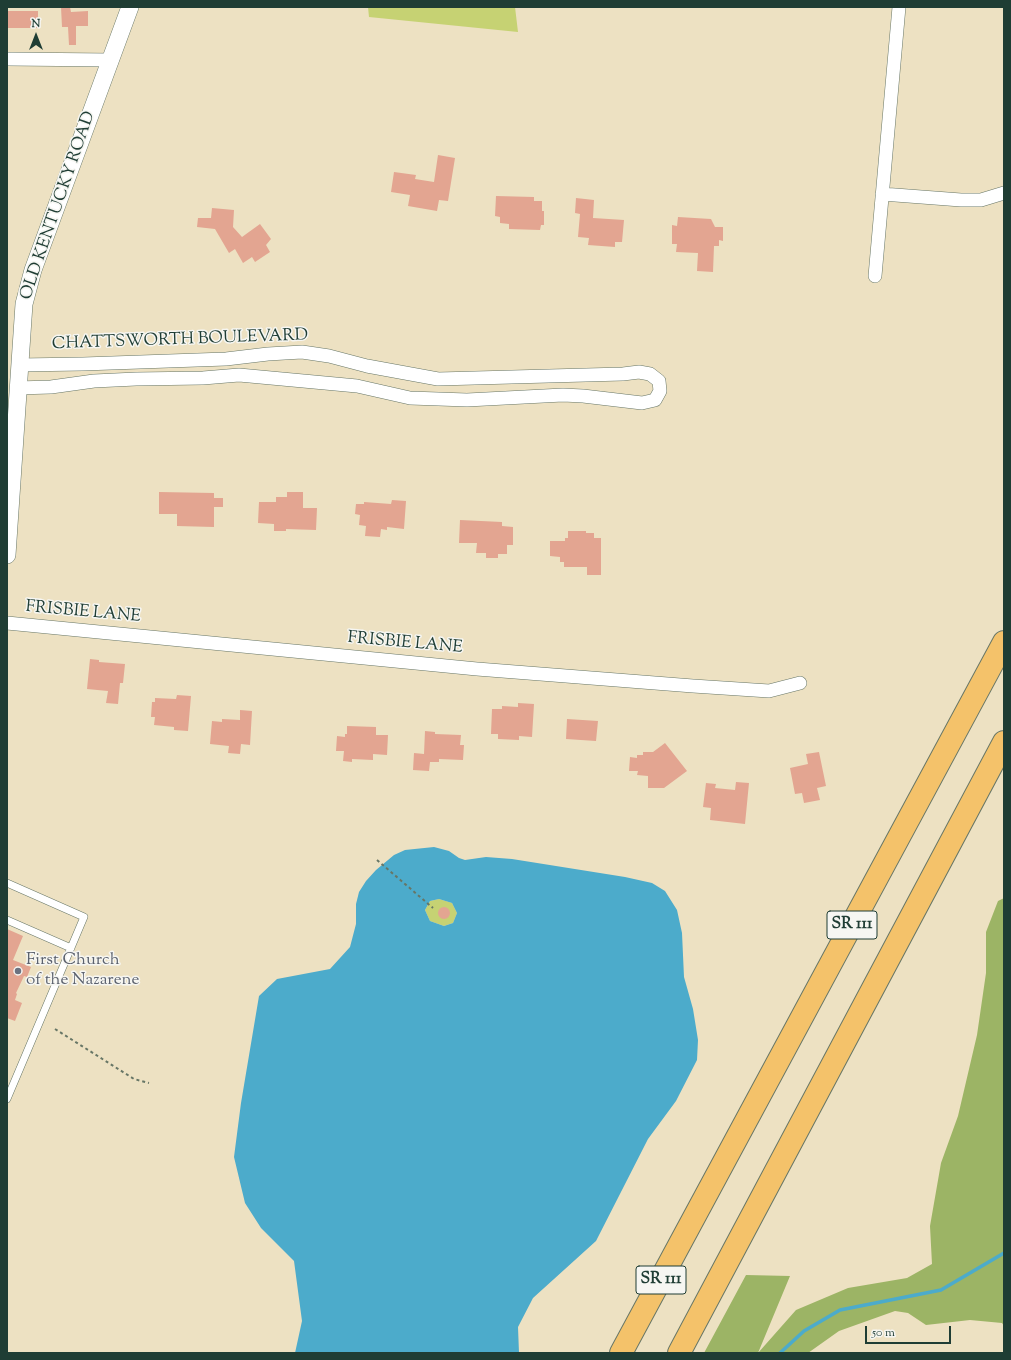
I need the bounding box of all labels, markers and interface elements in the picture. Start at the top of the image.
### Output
north arrow [16,16,56,56]
text: N [32,16,40,32]
street label: OLD KENTUCKY ROAD [17,109,101,303]
street label: CHATTSWORTH BOULEVARD [52,326,308,356]
street label: FRISBIE LANE [25,598,141,628]
street label: FRISBIE LANE [347,629,463,659]
road number: SR 111 [827,911,877,939]
place label: First Church of the Nazarene [26,951,139,991]
marker: First Church of the Nazarene [13,966,23,976]
road number: SR 111 [636,1266,686,1294]
scale bar [867,1318,953,1344]
text: 50 m [872,1324,895,1342]

